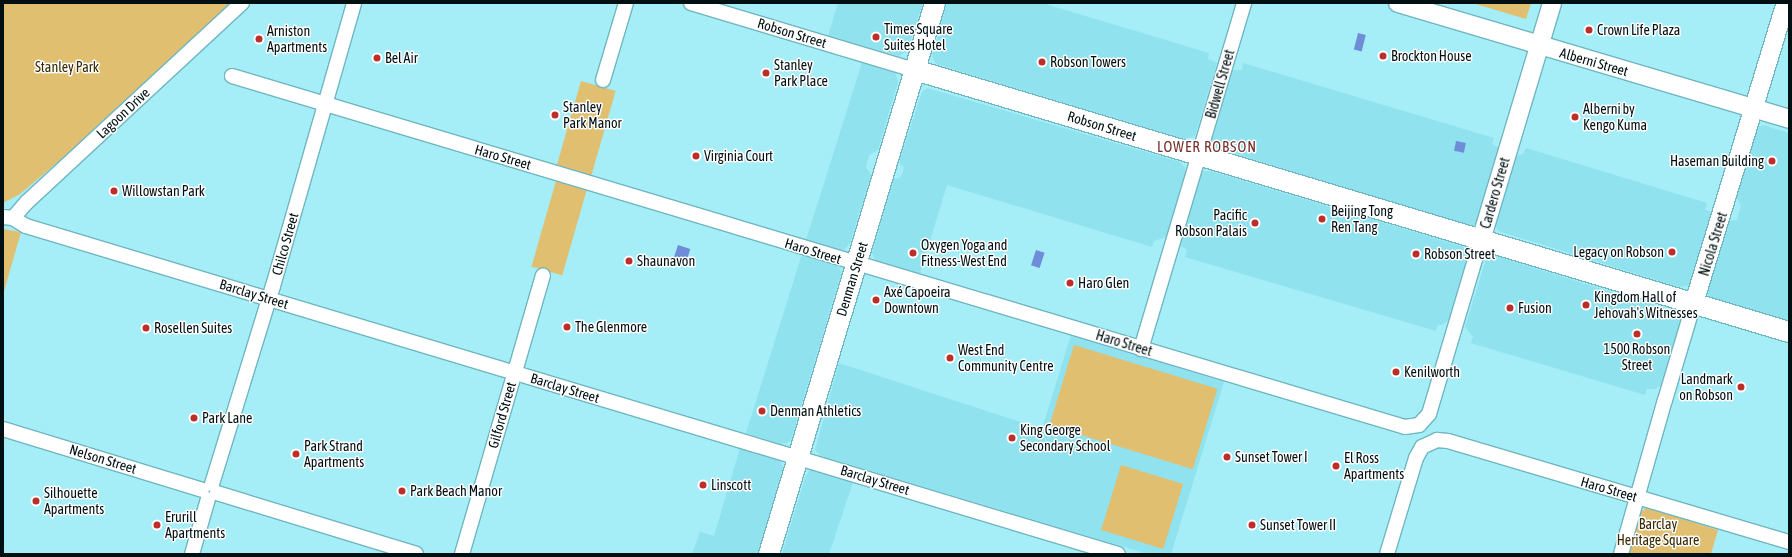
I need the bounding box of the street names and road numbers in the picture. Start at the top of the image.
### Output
street label: Robson Street [756,15,828,51]
street label: Alberni Street [1558,44,1630,80]
street label: Bidwell Street [1202,48,1238,120]
street label: Lagoon Drive [93,84,153,142]
street label: Robson Street [1066,108,1138,144]
street label: Haro Street [473,141,533,173]
street label: Cardero Street [1477,155,1513,231]
street label: Nicola Street [1695,210,1731,278]
street label: Chilco Street [268,211,302,277]
street label: Haro Street [783,234,843,268]
street label: Denman Street [833,240,871,318]
street label: Barclay Street [218,276,290,312]
street label: Haro Street [1094,326,1154,360]
street label: Barclay Street [529,370,601,406]
street label: Gilford Street [485,380,519,450]
street label: Nelson Street [67,441,139,477]
street label: Barclay Street [839,462,911,498]
street label: Haro Street [1579,473,1639,505]

